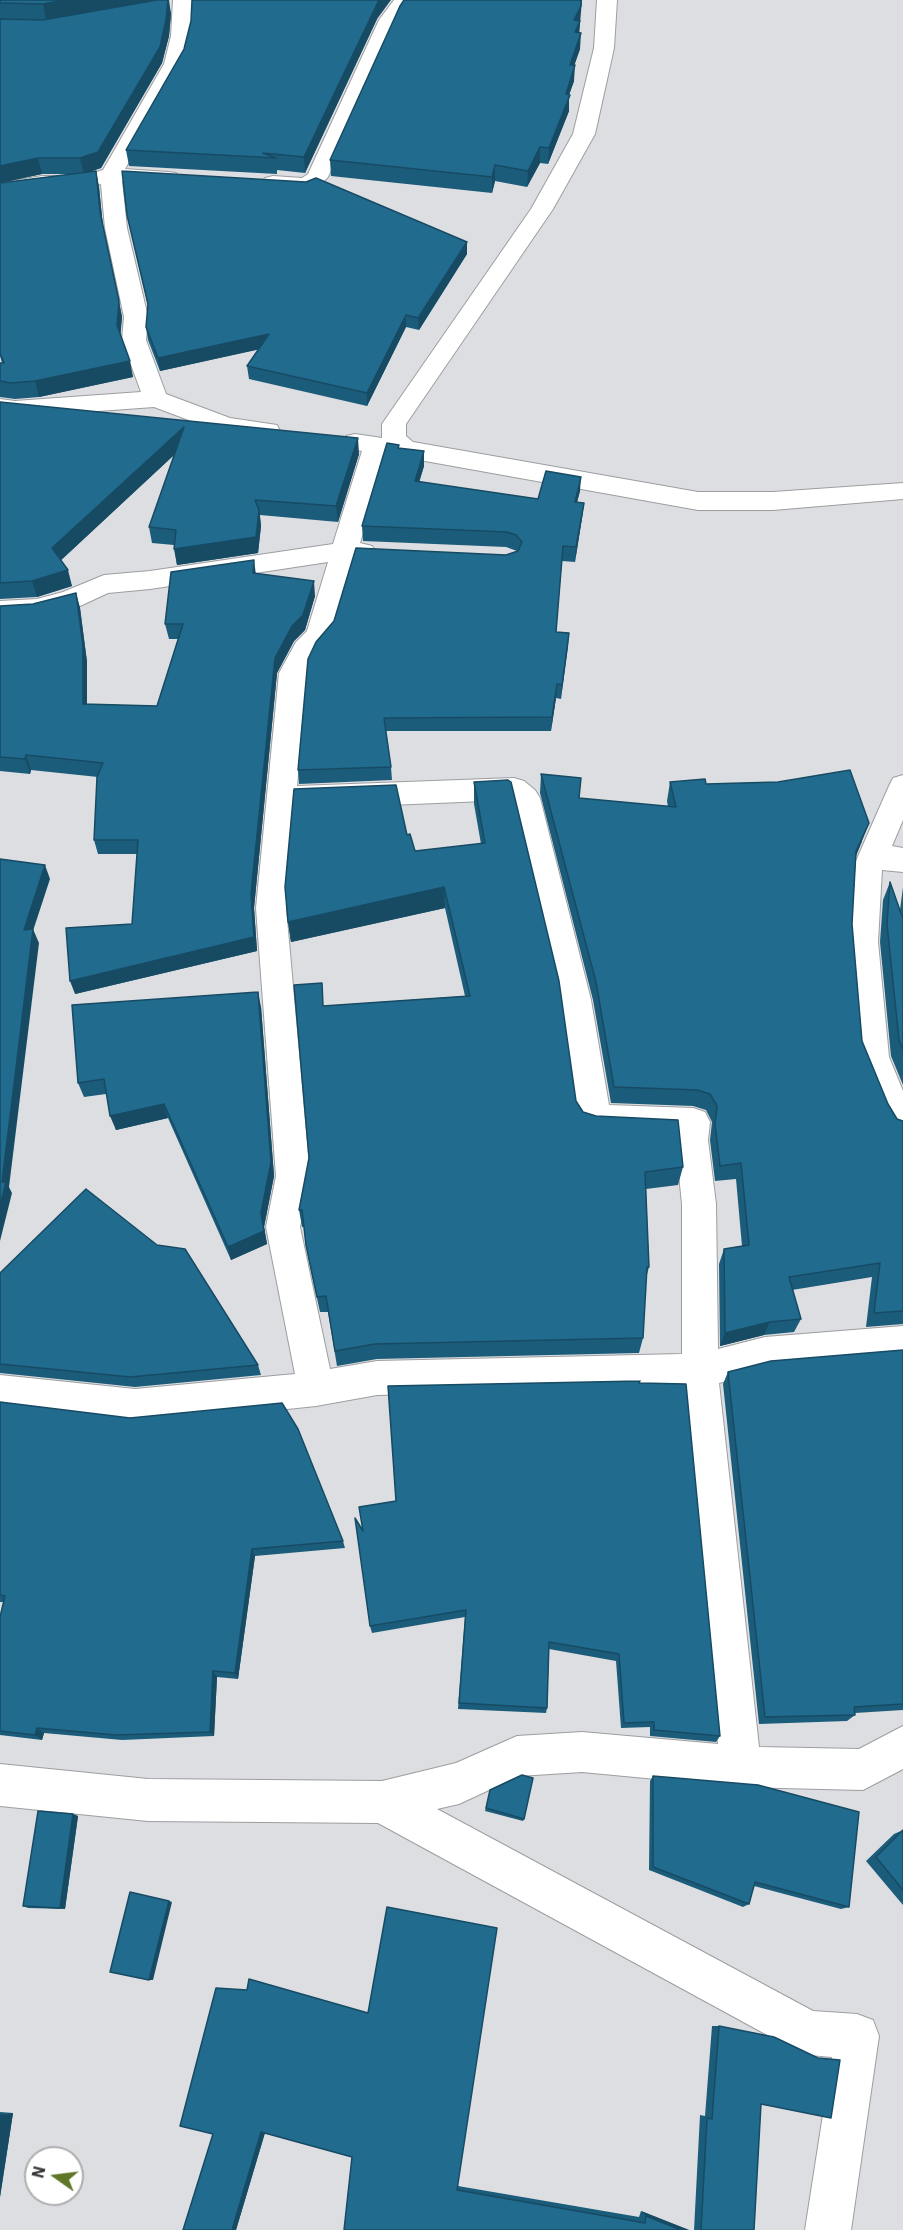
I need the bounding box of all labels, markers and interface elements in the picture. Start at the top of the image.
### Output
north arrow [24,2146,84,2206]
text: N [27,2164,50,2180]

